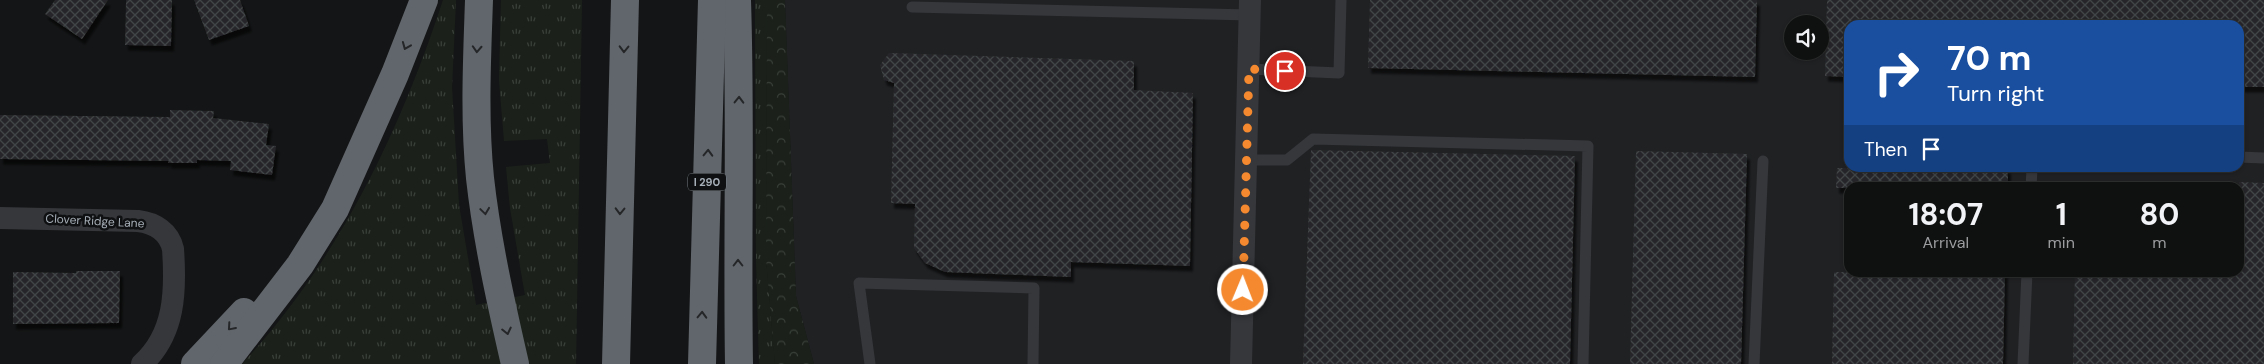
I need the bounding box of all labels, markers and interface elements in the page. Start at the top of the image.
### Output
map controls [1784,15,1829,60]
button: sound [1784,15,1829,60]
text: 70 m [1947,35,2031,81]
icon: right [1864,40,1929,105]
one-way arrow [402,41,412,49]
one-way arrow [472,45,482,53]
one-way arrow [619,45,629,53]
pin [1264,50,1306,92]
icon: arrive [1271,57,1299,85]
text: Turn right [1947,79,2044,108]
one-way arrow [734,96,745,104]
icon: arrive [1917,135,1945,163]
text: Then [1864,137,1907,162]
one-way arrow [703,149,713,156]
road number: I 290 [688,173,726,190]
text: 18:07 [1909,195,1983,234]
text: 1 [2056,195,2067,234]
text: 80 [2139,195,2180,234]
one-way arrow [479,207,490,215]
one-way arrow [615,208,625,215]
street label: Clover Ridge Lane [45,210,145,232]
text: Arrival [1922,232,1969,253]
text: min [2048,232,2075,253]
text: m [2152,232,2167,253]
one-way arrow [733,259,743,266]
position arrow [1216,263,1268,315]
one-way arrow [697,311,708,319]
one-way arrow [228,321,236,330]
one-way arrow [501,326,512,335]

